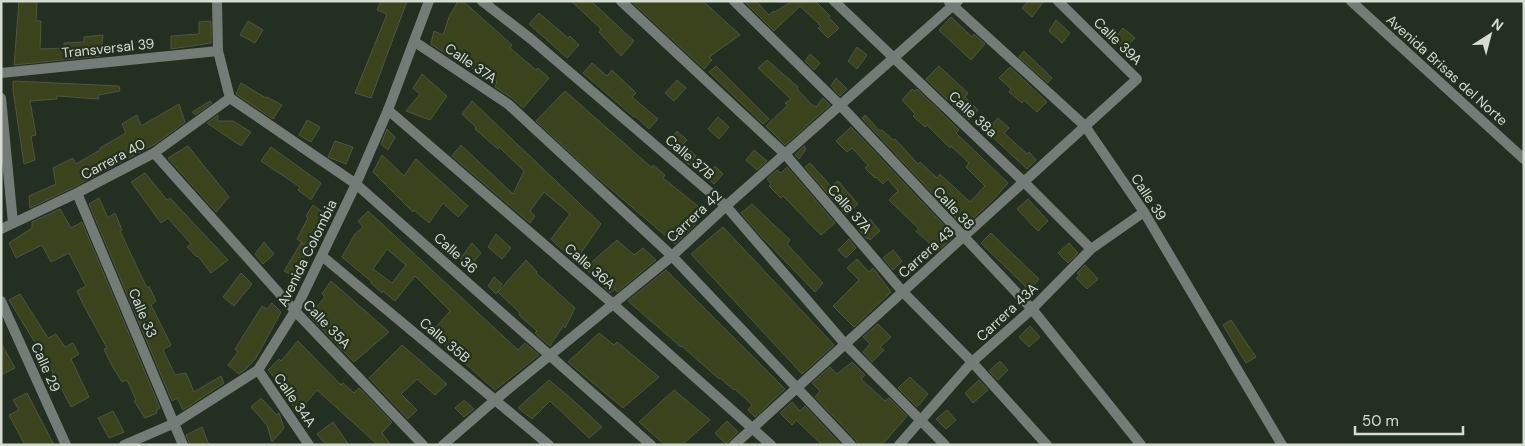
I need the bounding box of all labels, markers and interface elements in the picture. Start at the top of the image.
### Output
north arrow [1465,10,1515,60]
street label: Avenida Brisas del Norte [1383,11,1511,129]
street label: Calle 39A [1090,13,1146,69]
street label: Transversal 39 [61,34,155,62]
street label: Calle 37A [441,39,501,87]
street label: Calle 38a [945,87,1001,141]
street label: Calle 37B [662,131,718,183]
street label: Carrera 40 [78,135,148,183]
street label: Calle 39 [1127,170,1171,224]
street label: Calle 37A [824,181,876,237]
street label: Calle 38 [930,183,978,233]
street label: Carrera 42 [663,186,725,246]
street label: Avenida Colombia [273,196,341,310]
street label: Carrera 43 [894,222,958,282]
street label: Calle 36 [430,229,482,277]
street label: Calle 36A [561,239,619,293]
street label: Carrera 43A [972,279,1042,345]
street label: Calle 33 [125,285,161,341]
street label: Calle 35A [299,296,355,352]
street label: Calle 35B [416,314,474,366]
street label: Calle 29 [27,339,65,395]
street label: Calle 34A [270,370,320,430]
scale bar [1355,404,1462,436]
text: 50 m [1362,411,1399,431]

